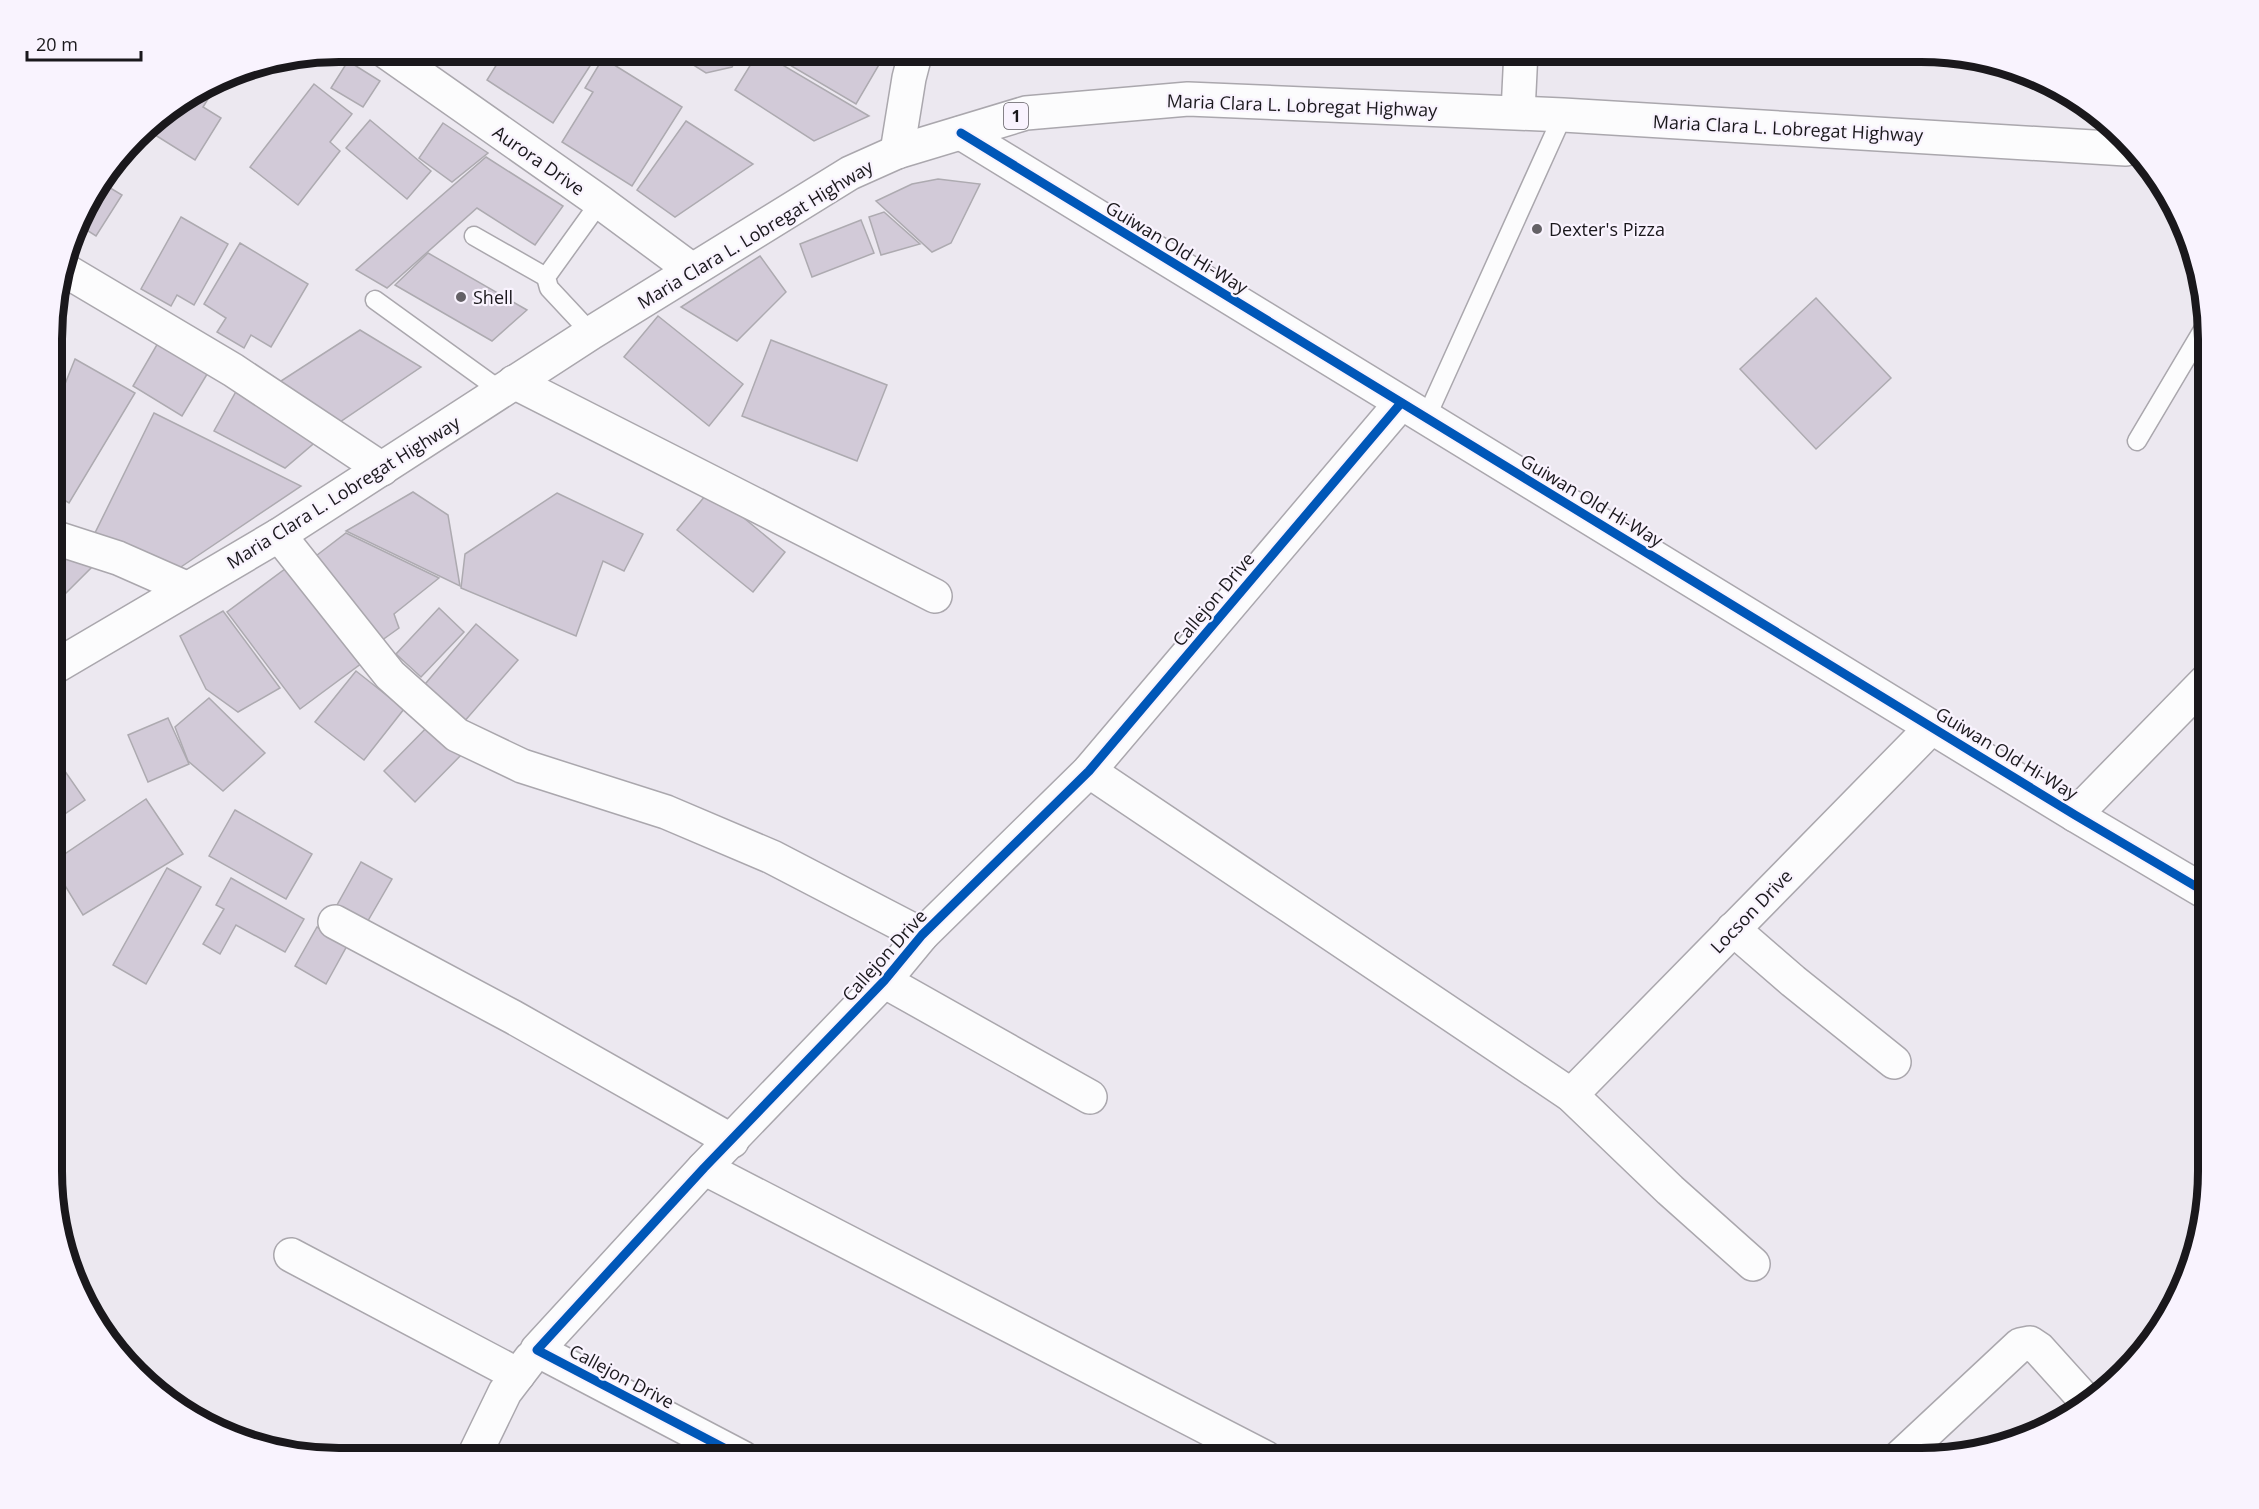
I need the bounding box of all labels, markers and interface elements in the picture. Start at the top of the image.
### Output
scale bar [27,24,141,62]
text: 20 m [36,32,78,56]
street label: Maria Clara L. Lobregat Highway [1166,88,1439,122]
road number: 1 [1004,103,1028,129]
street label: Maria Clara L. Lobregat Highway [1652,109,1925,147]
street label: Aurora Drive [488,120,590,200]
street label: Maria Clara L. Lobregat Highway [633,154,878,314]
street label: Guiwan Old Hi-Way [1101,195,1253,299]
place label: Dexter's Pizza [1549,217,1665,241]
marker: Dexter's Pizza [1530,222,1544,236]
place label: Shell [473,285,513,309]
marker: Shell [454,290,468,304]
street label: Maria Clara L. Lobregat Highway [222,410,465,574]
street label: Guiwan Old Hi-Way [1516,448,1668,552]
street label: Callejon Drive [1167,547,1259,651]
street label: Guiwan Old Hi-Way [1931,701,2083,805]
street label: Locson Drive [1705,864,1797,958]
street label: Callejon Drive [836,904,932,1006]
street label: Callejon Drive [565,1338,679,1414]

